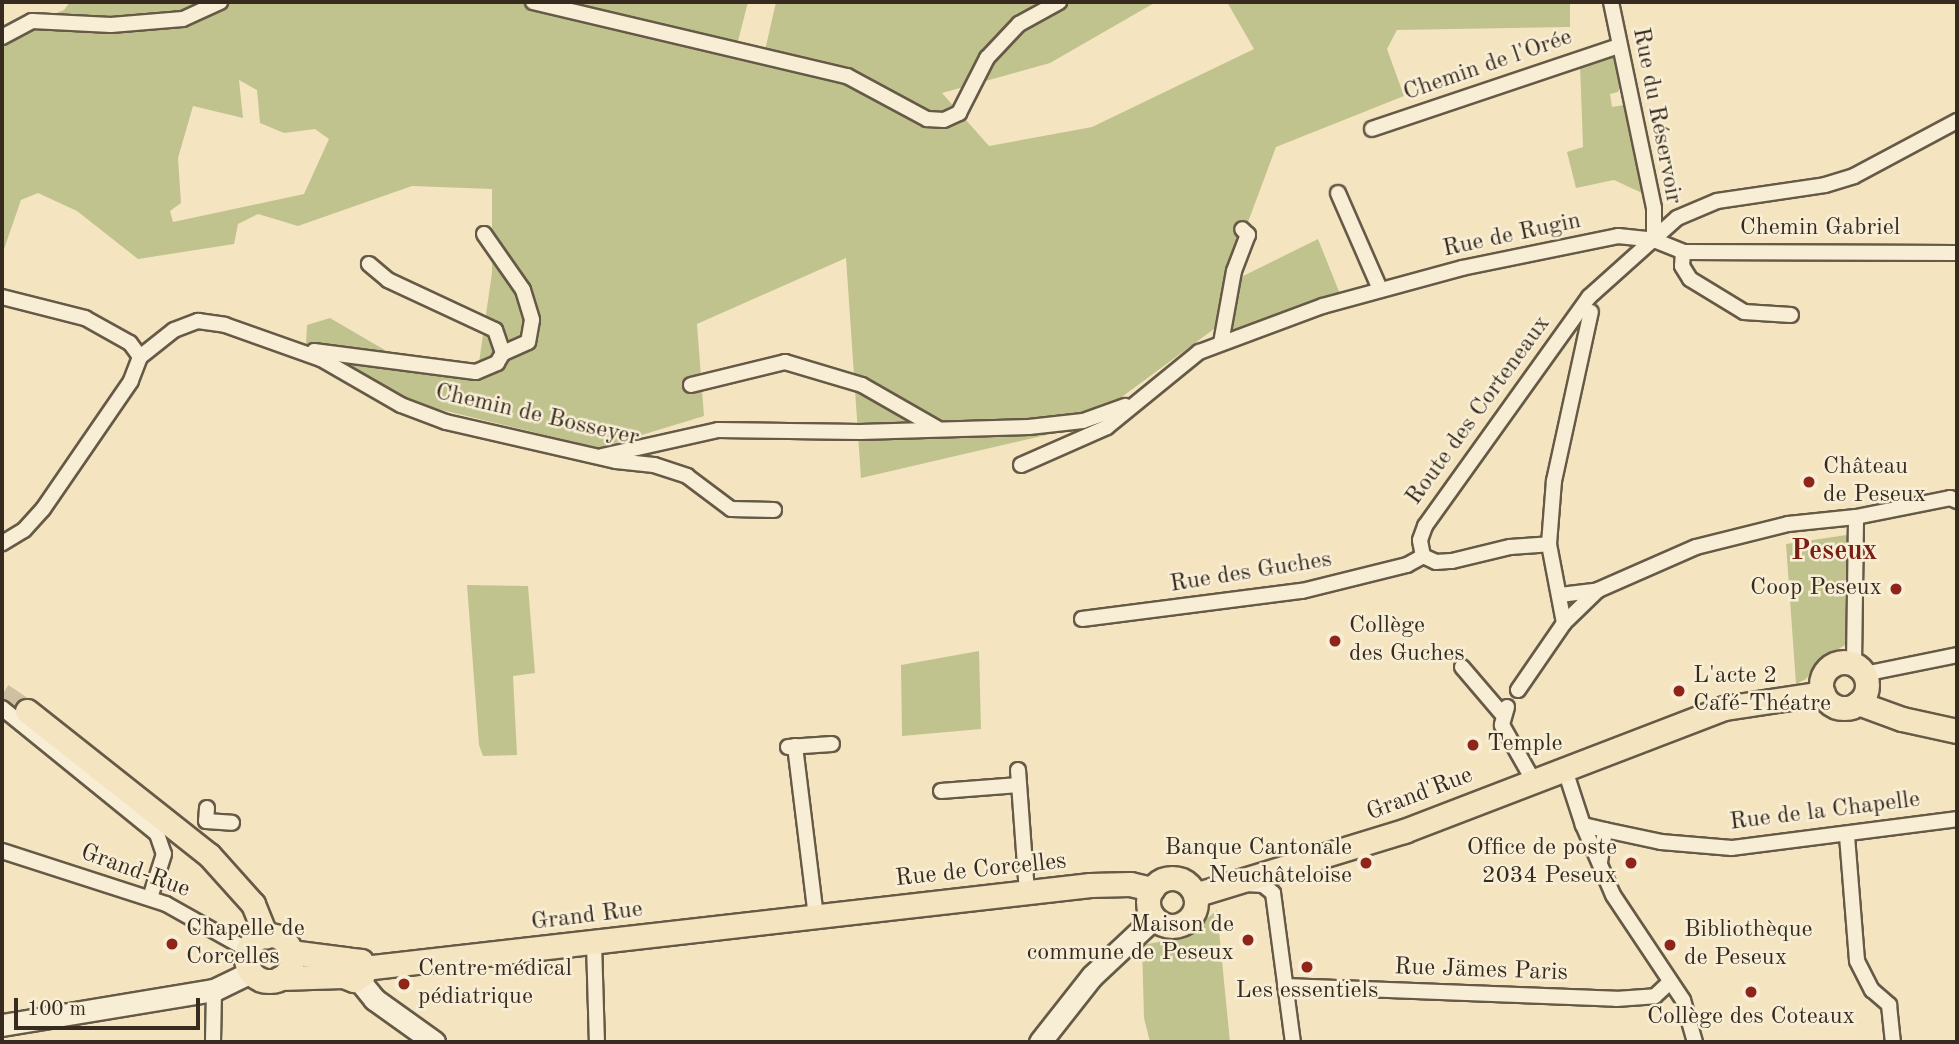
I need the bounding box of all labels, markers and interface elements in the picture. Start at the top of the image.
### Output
street label: Chemin de l'Orée [1400,24,1576,108]
street label: Rue du Réservoir [1625,25,1687,207]
street label: Rue de Rugin [1440,207,1584,265]
street label: Chemin Gabriel [1740,215,1900,243]
street label: Route des Corteneaux [1401,311,1557,511]
street label: Chemin de Bosseyer [432,379,642,453]
place label: Château de Peseux [1823,454,1926,510]
marker: Château de Peseux [1801,474,1817,490]
district label: Peseux [1791,535,1877,569]
street label: Rue des Guches [1168,546,1334,600]
place label: Coop Peseux [1750,575,1882,603]
marker: Coop Peseux [1888,581,1904,597]
place label: Collège des Guches [1349,613,1465,669]
marker: Collège des Guches [1327,633,1343,649]
place label: L'acte 2 Café-Théatre [1693,663,1831,719]
marker: L'acte 2 Café-Théatre [1671,683,1687,699]
place label: Temple [1487,731,1563,759]
marker: Temple [1465,737,1481,753]
street label: Grand'Rue [1363,762,1477,828]
street label: Rue de la Chapelle [1728,786,1922,838]
place label: Banque Cantonale Neuchâteloise [1164,835,1352,891]
place label: Office de poste 2034 Peseux [1467,835,1617,891]
street label: Grand-Rue [76,839,194,905]
street label: Rue de Corcelles [894,848,1068,894]
marker: Banque Cantonale Neuchâteloise [1358,855,1374,871]
marker: Office de poste 2034 Peseux [1623,855,1639,871]
street label: Grand Rue [530,896,644,938]
place label: Maison de commune de Peseux [1027,912,1234,968]
place label: Chapelle de Corcelles [186,916,305,972]
place label: Bibliothèque de Peseux [1684,917,1813,973]
marker: Maison de commune de Peseux [1240,932,1256,948]
marker: Chapelle de Corcelles [164,936,180,952]
marker: Bibliothèque de Peseux [1662,937,1678,953]
street label: Rue Jämes Paris [1394,954,1568,988]
place label: Centre médical pédiatrique [418,956,572,1012]
marker: Les essentiels [1299,959,1315,975]
marker: Centre médical pédiatrique [396,976,412,992]
place label: Les essentiels [1236,978,1378,1006]
scale bar [18,984,203,1028]
marker: Collège des Coteaux [1743,984,1759,1000]
text: 100 m [27,999,86,1020]
place label: Collège des Coteaux [1647,1004,1855,1032]

